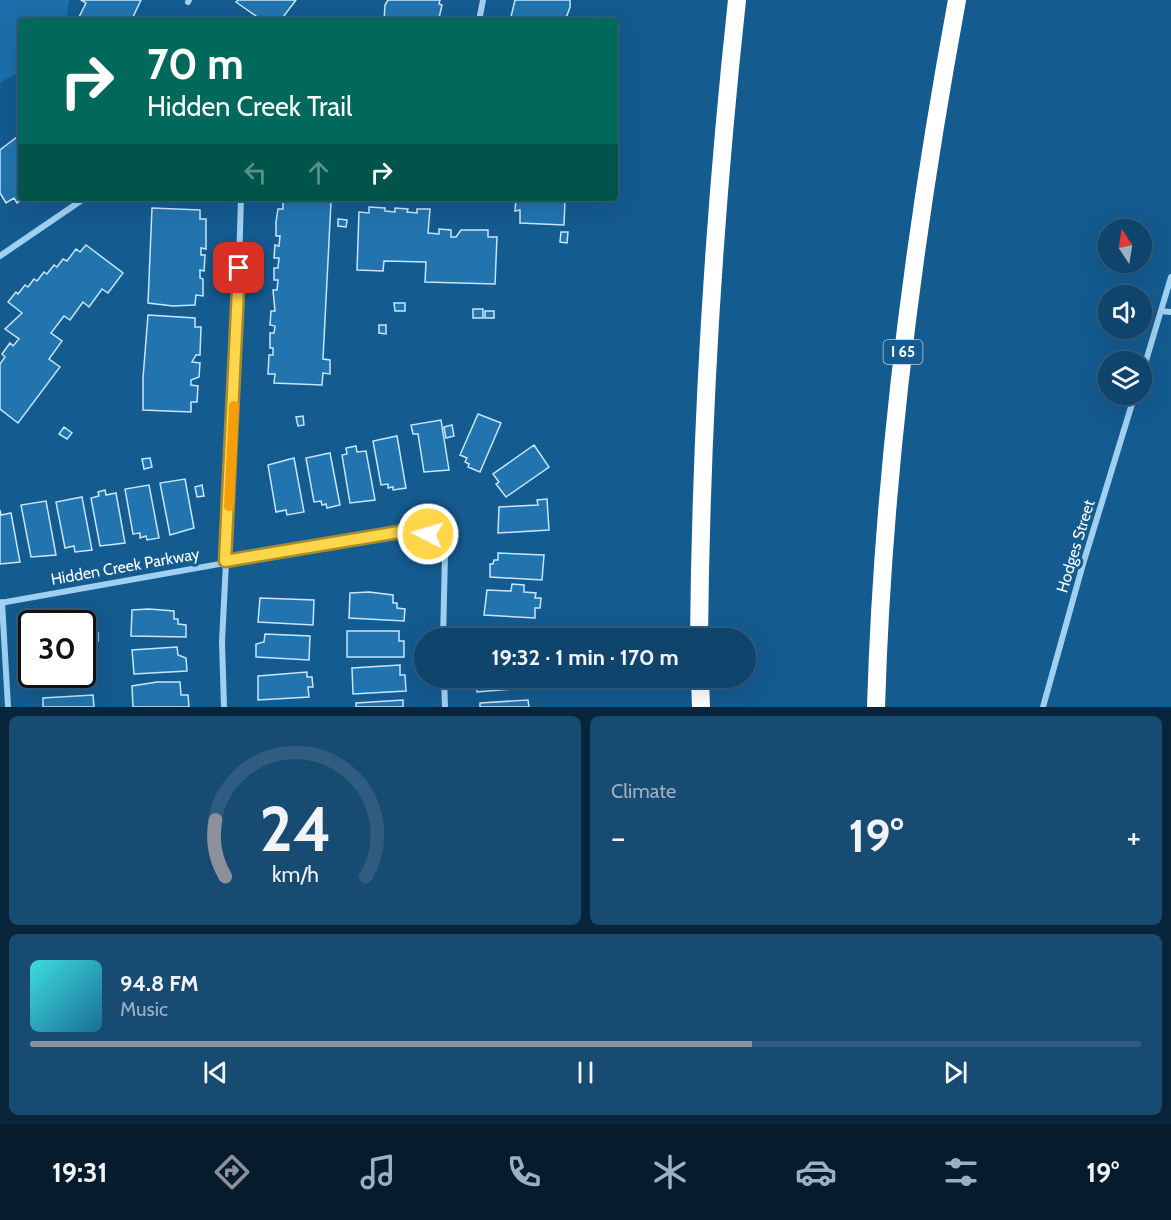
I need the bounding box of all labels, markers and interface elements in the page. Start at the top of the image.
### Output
text: 70 m [147,38,244,90]
icon: right [48,42,126,120]
text: Hidden Creek Trail [147,90,352,123]
icon: left [239,156,272,189]
icon: ahead [302,156,335,189]
icon: right [365,156,398,189]
north arrow [1098,219,1152,273]
map controls [1098,219,1152,405]
pin [213,242,264,293]
icon: arrive [222,251,255,284]
button: sound [1098,285,1152,339]
road number: I 65 [884,340,922,364]
button: layers [1098,351,1152,405]
street label: Hodges Street [1052,497,1099,595]
position arrow [396,502,460,566]
street label: Hidden Creek Parkway [49,544,201,589]
speed limit sign: 30 [18,610,96,688]
text: 19:32 · 1 min · 170 m [491,644,679,671]
text: Climate [611,779,676,803]
text: 24 [259,791,331,867]
text: 19° [849,809,903,863]
text: − [611,817,626,857]
text: + [1126,817,1141,857]
text: km/h [272,862,318,888]
text: 94.8 FM [120,970,199,997]
text: Music [120,997,168,1021]
icon: previous [199,1056,232,1089]
icon: pause [569,1056,602,1089]
icon: next [939,1056,972,1089]
icon: directions [211,1151,253,1193]
icon: music [357,1151,399,1193]
icon: phone [503,1151,545,1193]
icon: climate [649,1151,691,1193]
icon: car [795,1151,837,1193]
icon: filters [940,1151,982,1193]
text: 19:31 [52,1156,108,1189]
text: 19° [1086,1156,1119,1189]

